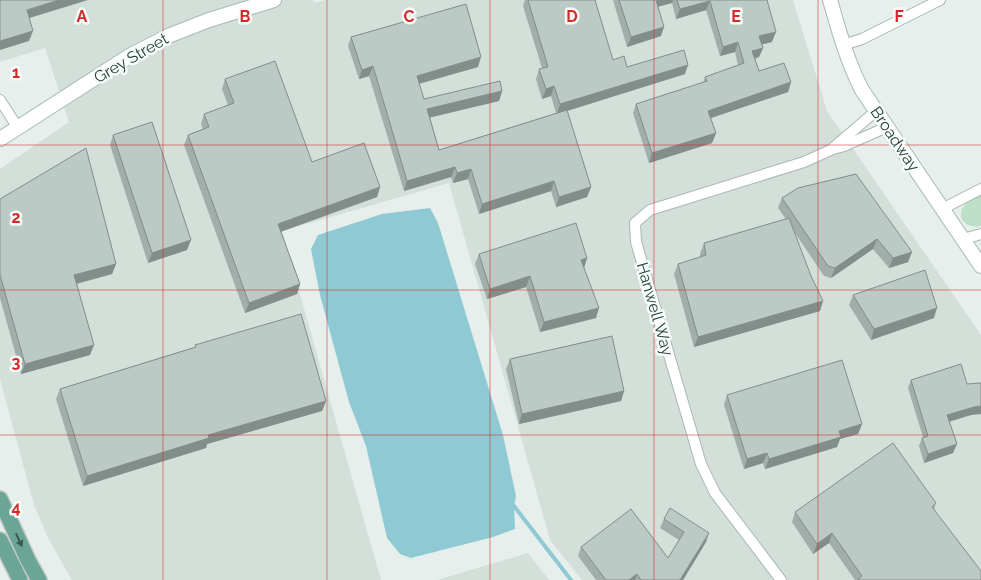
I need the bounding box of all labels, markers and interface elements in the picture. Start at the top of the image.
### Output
text: A [77,7,88,26]
text: B [240,7,251,26]
text: C [404,7,415,26]
text: D [566,7,578,26]
text: E [731,7,741,26]
text: F [894,7,904,26]
street label: Grey Street [90,29,172,87]
text: 1 [12,63,20,82]
street label: Broadway [866,103,924,175]
text: 2 [11,208,21,227]
street label: Hanwell Way [633,260,678,358]
text: 3 [12,353,21,372]
text: 4 [11,498,21,517]
one-way arrow [15,533,23,547]

